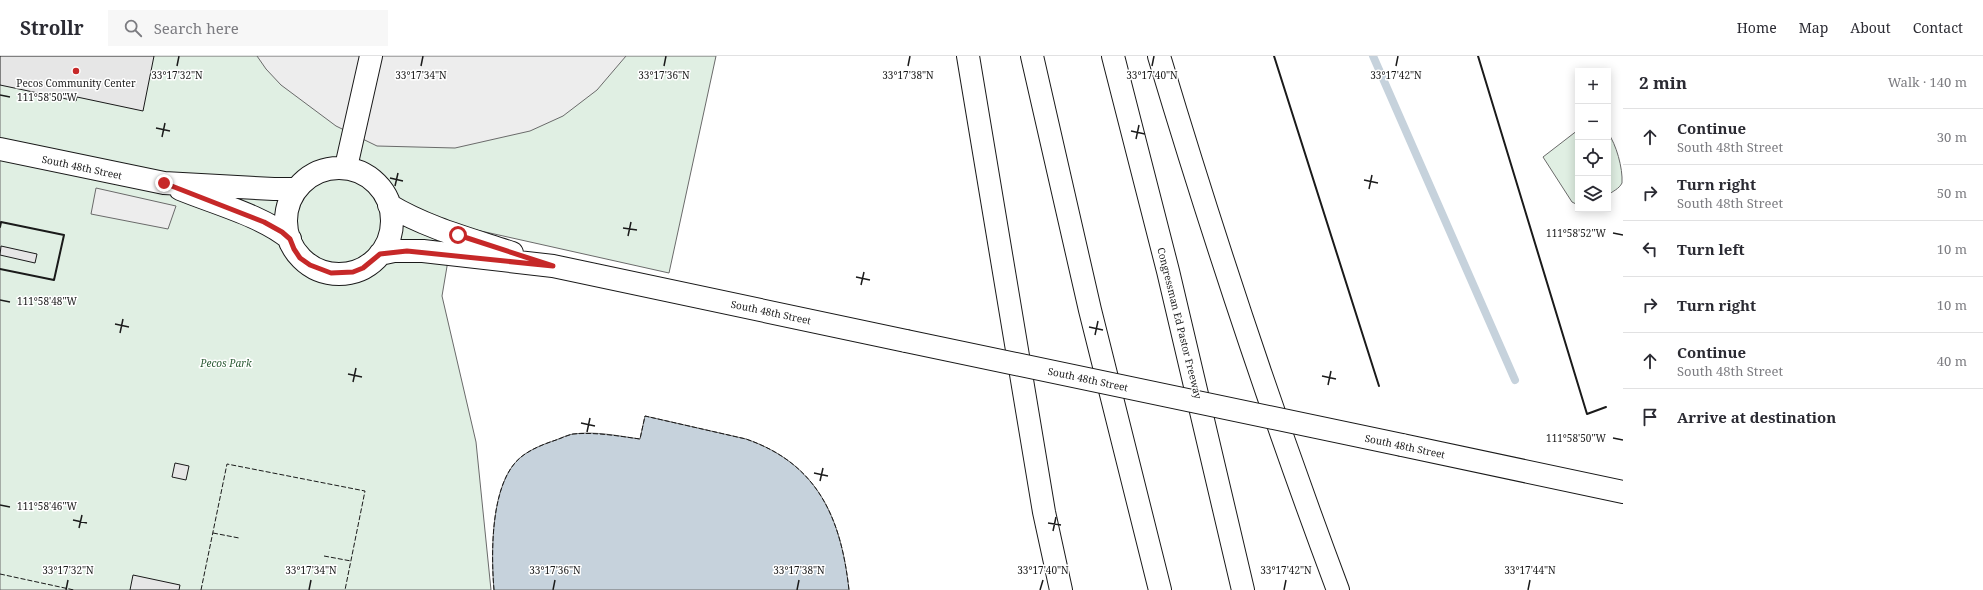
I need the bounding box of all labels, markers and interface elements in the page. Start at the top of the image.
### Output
search box [108,10,388,46]
text: Strollr [20,15,84,41]
icon: search [122,17,144,39]
text: Search here [154,18,239,38]
text: Home [1737,18,1777,37]
text: Map [1799,18,1828,37]
text: About [1850,18,1891,37]
text: Contact [1913,18,1963,37]
marker: Pecos Community Center [71,66,81,76]
text: 33°17'32"N [151,68,203,82]
text: 33°17'34"N [395,68,447,82]
text: 33°17'36"N [638,68,690,82]
text: 33°17'38"N [882,68,934,82]
text: 33°17'40"N [1126,68,1178,82]
text: 33°17'42"N [1370,68,1422,82]
map controls [1575,68,1611,212]
button: + [1575,68,1611,104]
text: 2 min [1639,71,1687,94]
text: Walk · 140 m [1888,73,1967,91]
place label: Pecos Community Center [16,76,136,90]
text: 111°58'50"W [17,90,77,104]
button: − [1575,104,1611,140]
text: Continue [1677,118,1746,138]
icon: ahead [1639,126,1661,148]
text: 30 m [1937,128,1967,146]
text: South 48th Street [1677,138,1783,156]
button: locate [1575,140,1611,176]
street label: South 48th Street [41,152,124,182]
route end [155,174,173,192]
text: Turn right [1677,174,1756,194]
button: layers [1575,176,1611,212]
icon: right [1639,182,1661,204]
text: 50 m [1937,184,1967,202]
text: South 48th Street [1677,194,1783,212]
route start [449,226,467,244]
text: 111°58'52"W [1546,226,1606,240]
icon: left [1639,238,1661,260]
text: Turn left [1677,239,1745,259]
text: 10 m [1937,240,1967,258]
street label: Congressman Ed Pastor Freeway [1154,246,1206,401]
text: 111°58'48"W [17,294,77,308]
icon: right [1639,294,1661,316]
text: Turn right [1677,295,1756,315]
text: 10 m [1937,296,1967,314]
street label: South 48th Street [730,297,813,327]
text: Continue [1677,342,1746,362]
icon: ahead [1639,350,1661,372]
text: 40 m [1937,352,1967,370]
park label: Pecos Park [199,356,252,370]
text: South 48th Street [1677,362,1783,380]
street label: South 48th Street [1047,364,1130,394]
icon: arrive [1639,406,1661,428]
text: Arrive at destination [1677,407,1836,427]
street label: South 48th Street [1364,431,1447,461]
text: 111°58'50"W [1546,431,1606,445]
text: 111°58'46"W [17,499,77,513]
text: 33°17'32"N [42,563,94,577]
text: 33°17'34"N [285,563,337,577]
text: 33°17'36"N [529,563,581,577]
text: 33°17'38"N [773,563,825,577]
text: 33°17'40"N [1017,563,1069,577]
text: 33°17'42"N [1260,563,1312,577]
text: 33°17'44"N [1504,563,1556,577]

